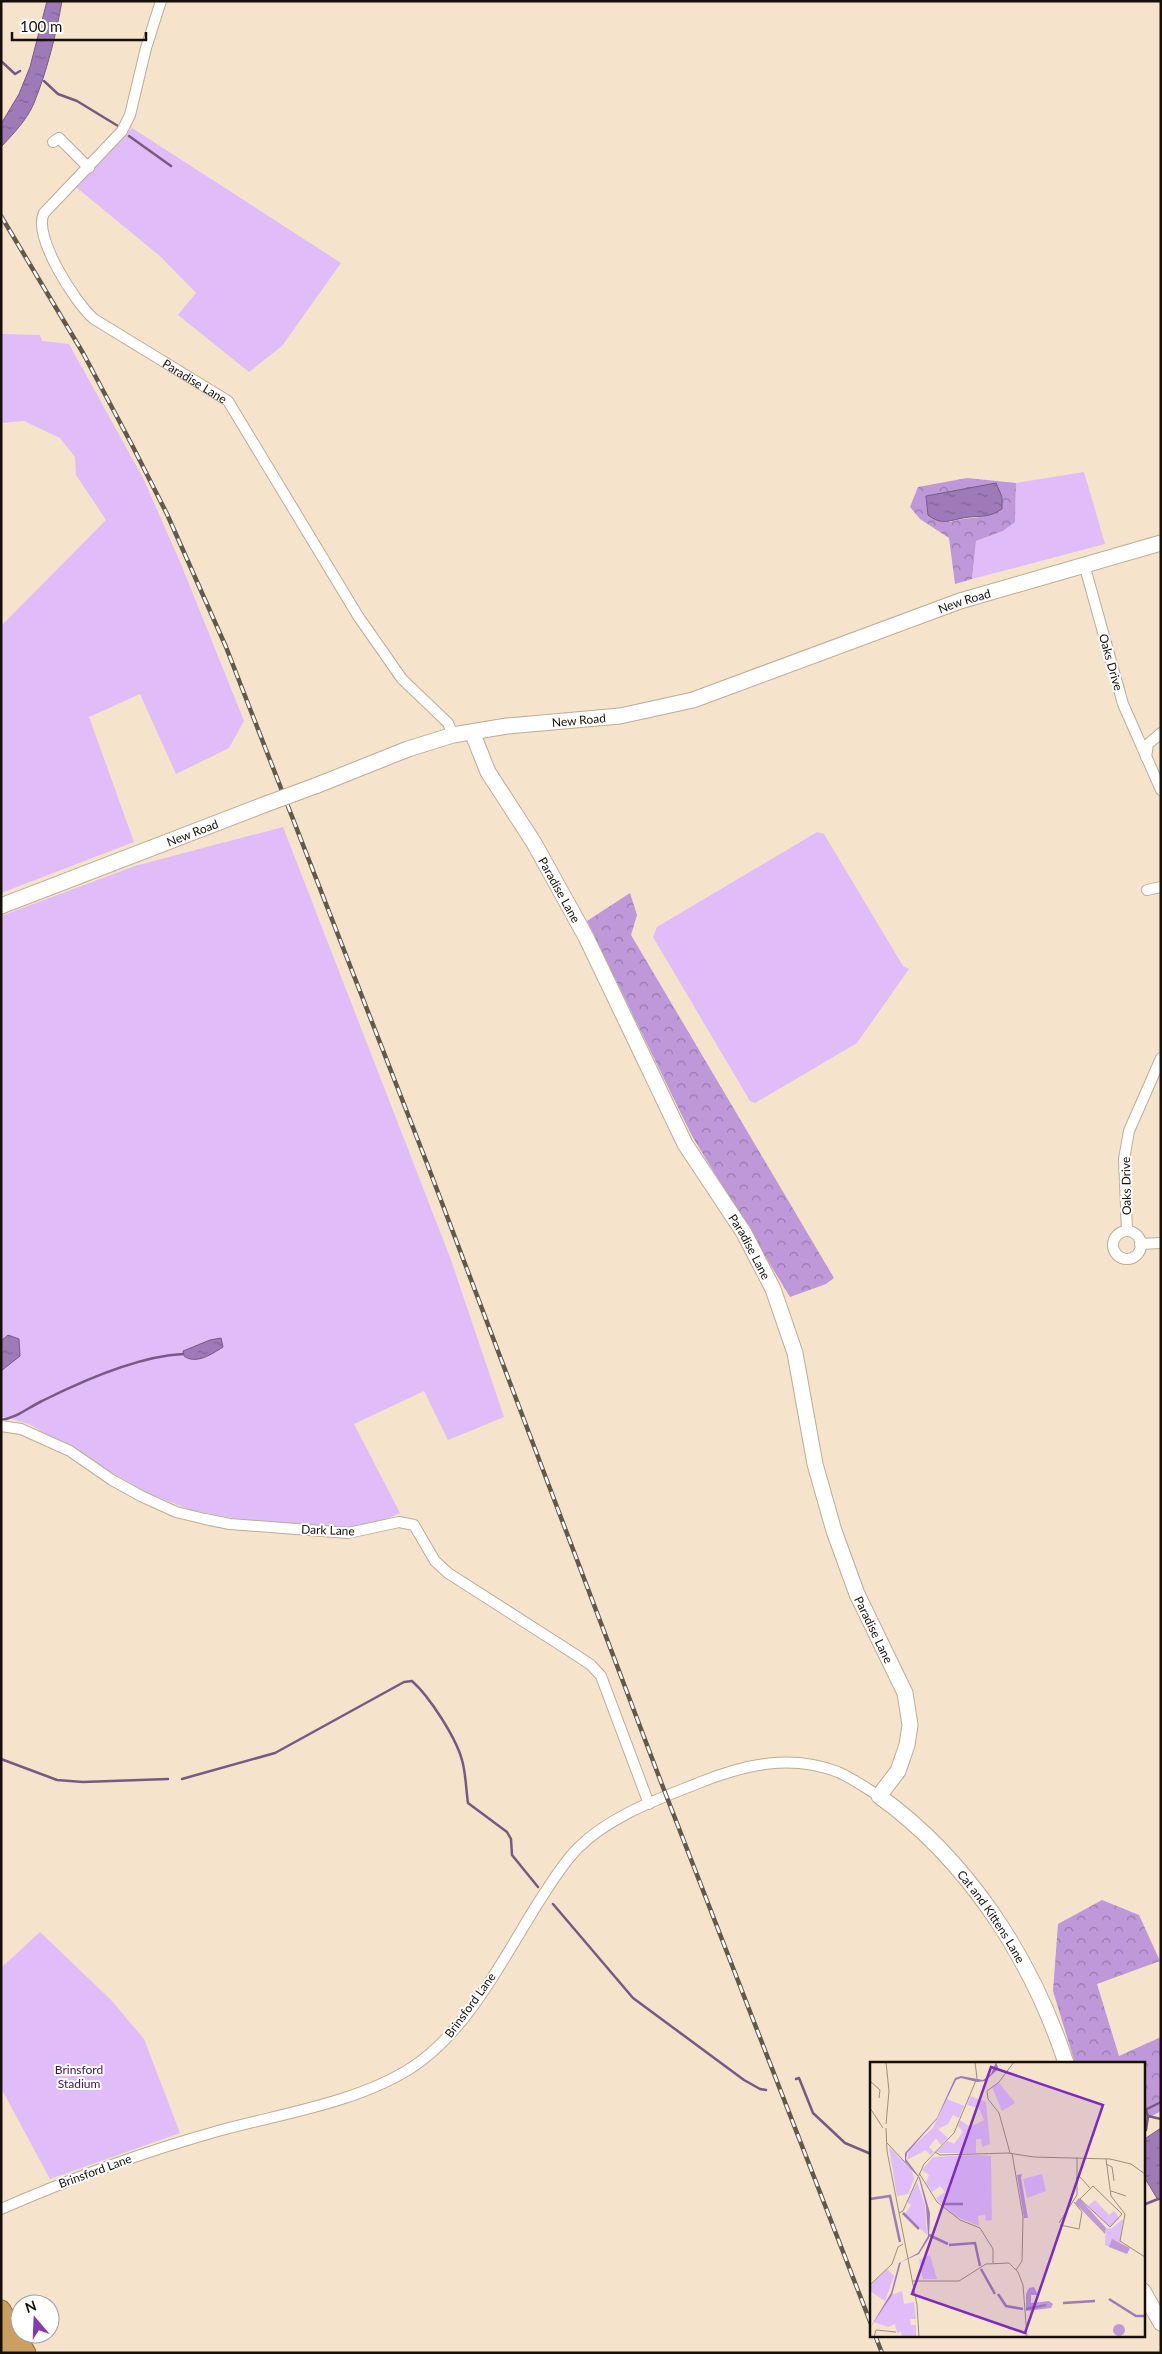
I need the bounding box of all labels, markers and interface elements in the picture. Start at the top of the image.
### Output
scale bar [12,10,146,42]
text: 100 m [20,17,62,35]
street label: Paradise Lane [160,355,230,406]
street label: New Road [936,585,992,616]
street label: Oaks Drive [1096,632,1126,692]
street label: New Road [551,710,606,730]
street label: New Road [164,816,220,849]
street label: Paradise Lane [536,854,584,925]
street label: Oaks Drive [1118,1157,1134,1215]
street label: Paradise Lane [726,1211,774,1282]
street label: Dark Lane [301,1522,355,1538]
street label: Paradise Lane [852,1594,897,1665]
street label: Cat and Kittens Lane [955,1867,1029,1965]
street label: Brinsford Lane [441,1970,499,2040]
park label: Brinsford Stadium [55,2062,103,2091]
inset map [870,2062,1144,2336]
street label: Brinsford Lane [56,2151,134,2191]
north arrow [10,2294,60,2344]
text: N [23,2296,38,2316]

